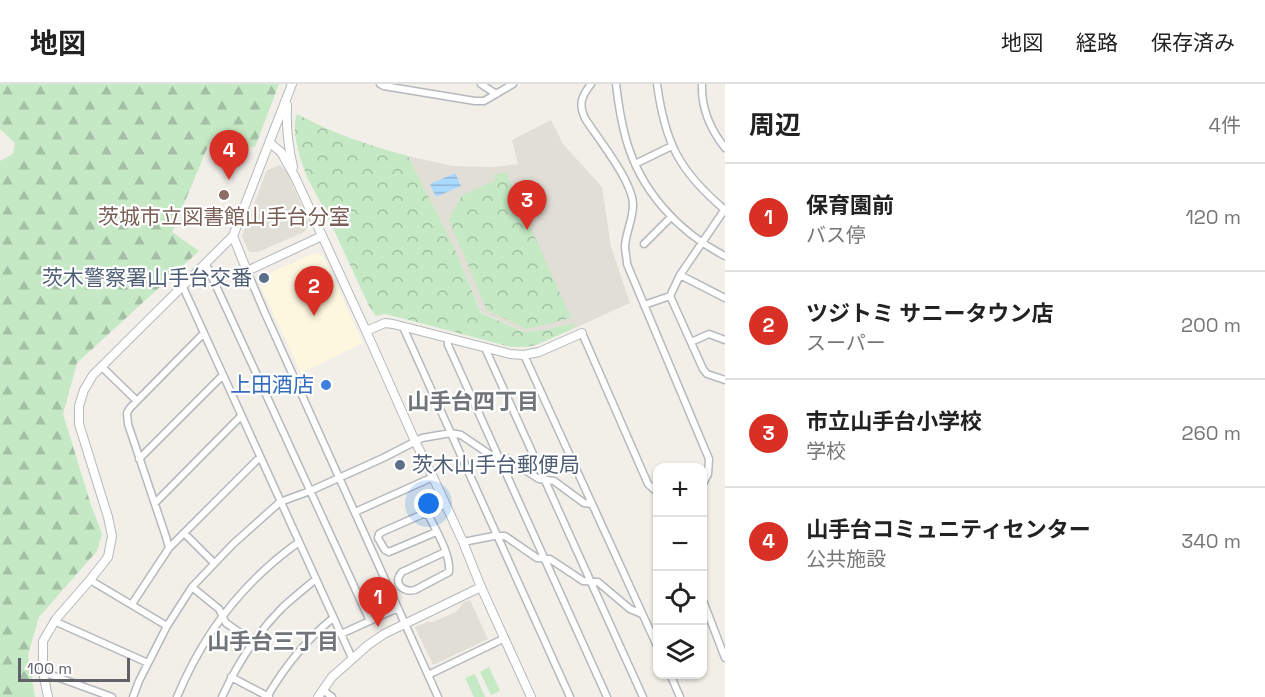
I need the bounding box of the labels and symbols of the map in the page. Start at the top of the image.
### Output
pin: 4 [210,130,248,180]
pin: 3 [508,180,546,230]
marker: 茨城市立図書館山手台分室 [217,188,231,202]
place label: 茨城市立図書館山手台分室 [98,203,350,230]
place label: 茨木警察署山手台交番 [42,264,252,291]
pin: 2 [294,266,334,316]
marker: 茨木警察署山手台交番 [257,271,271,285]
place label: 上田酒店 [230,371,314,398]
marker: 上田酒店 [319,378,333,392]
district label: 山手台四丁目 [407,387,539,415]
place label: 茨木山手台郵便局 [412,451,580,478]
marker: 茨木山手台郵便局 [393,458,407,472]
your location [414,489,443,518]
pin: 1 [358,578,398,627]
district label: 山手台三丁目 [207,627,339,655]
scale bar [18,655,130,682]

